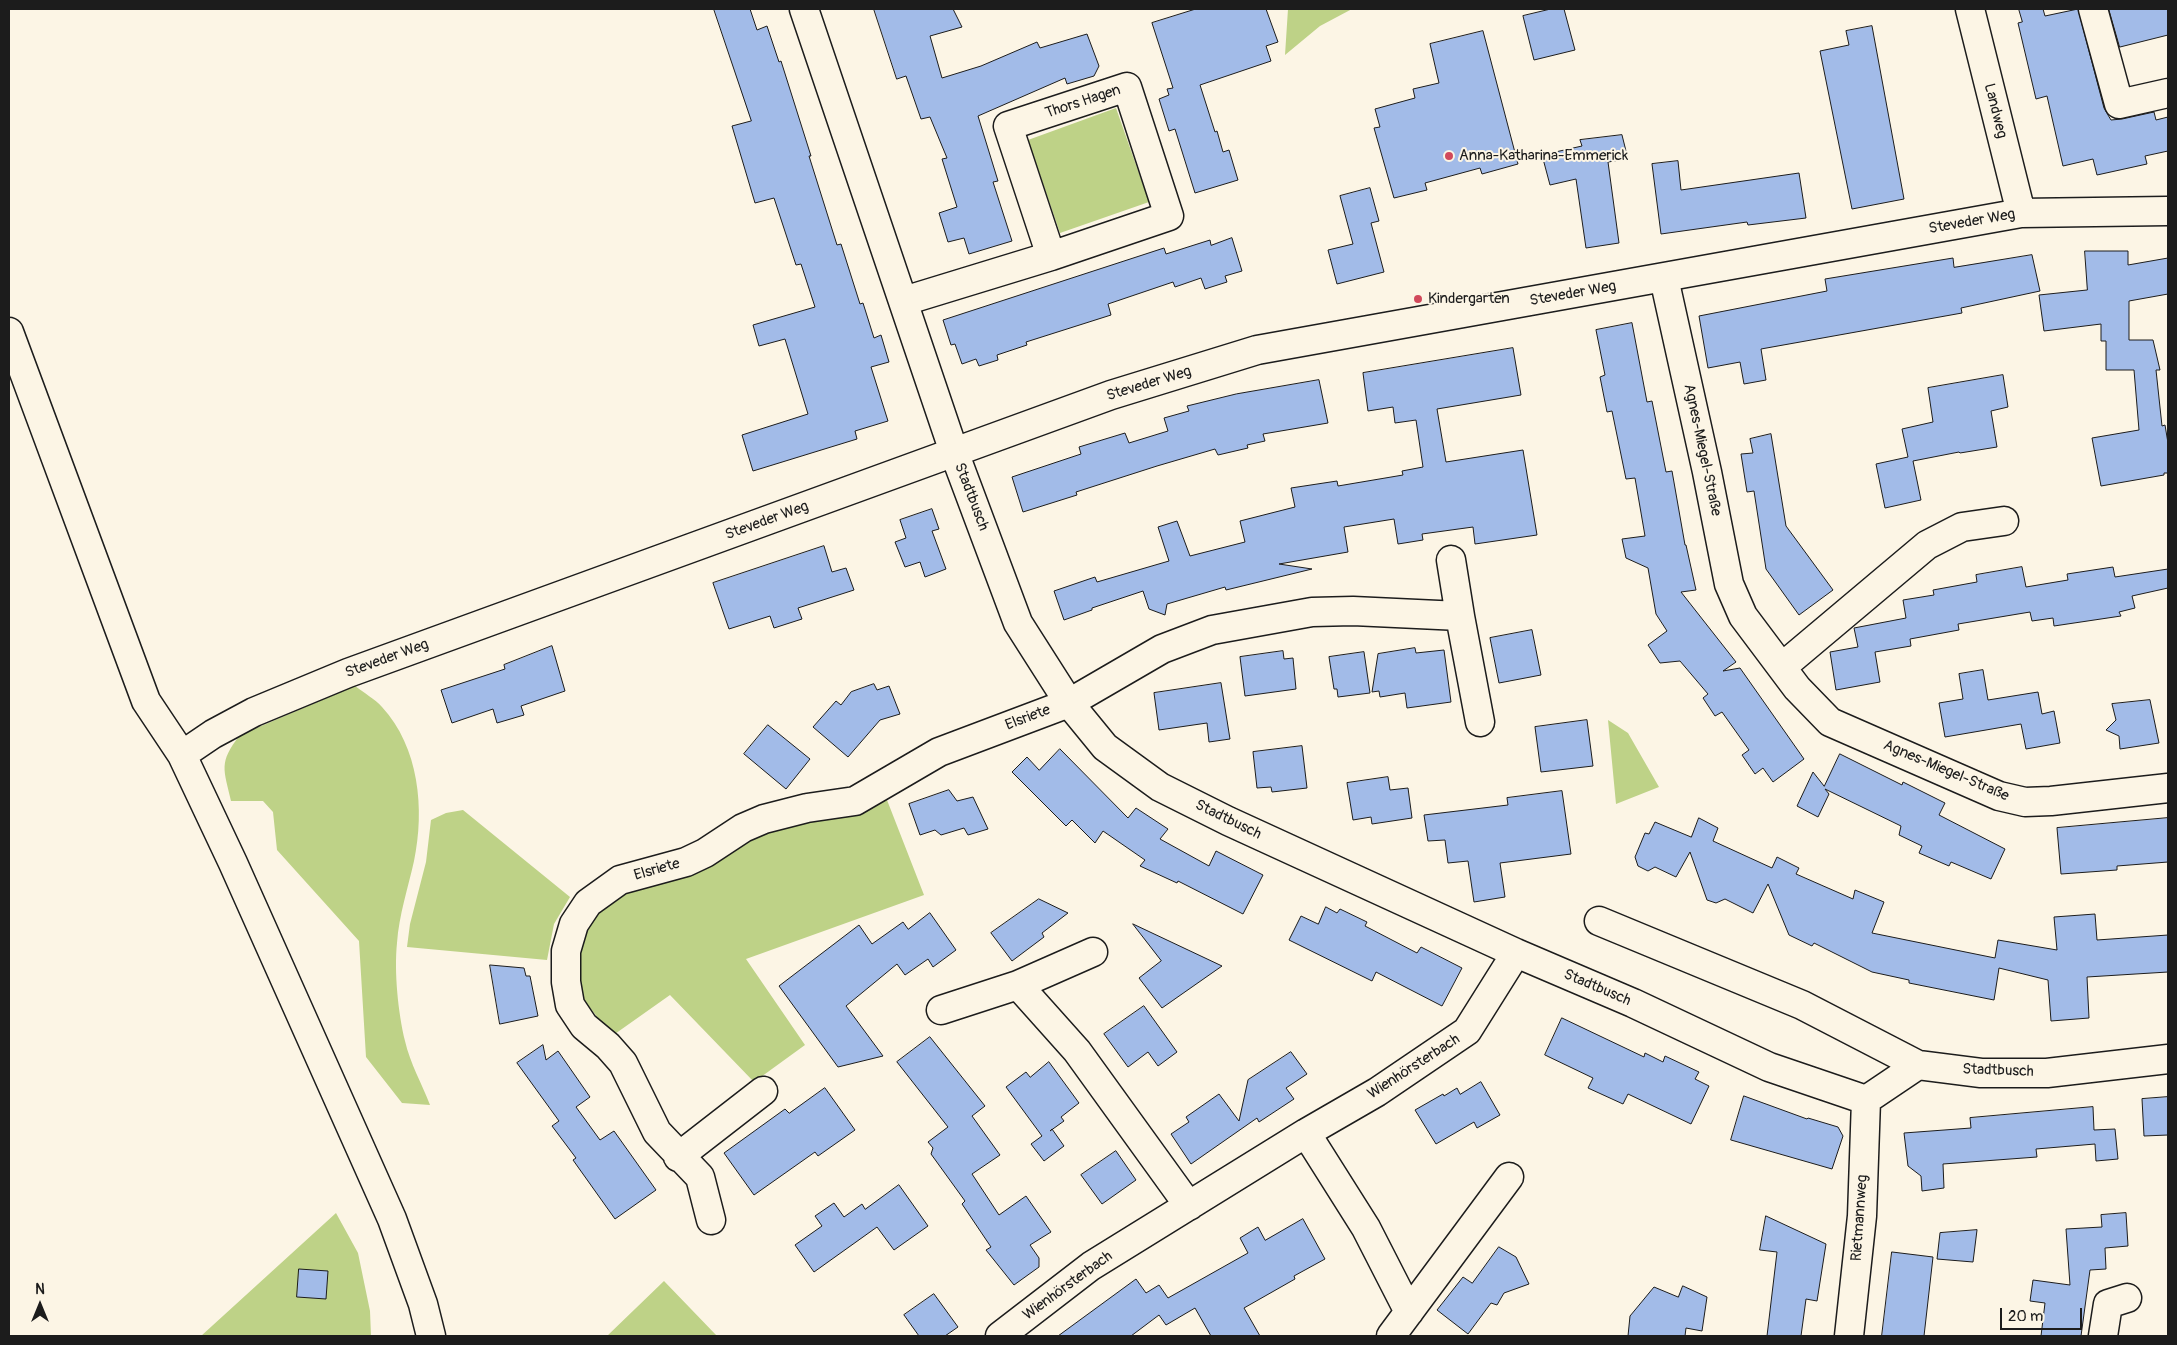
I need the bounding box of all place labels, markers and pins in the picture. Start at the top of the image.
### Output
place label: Anna-Katharina-Emmerick [1459,147,1628,165]
marker: Anna-Katharina-Emmerick [1443,150,1455,162]
place label: Kindergarten [1428,290,1510,308]
marker: Kindergarten [1412,293,1424,305]

